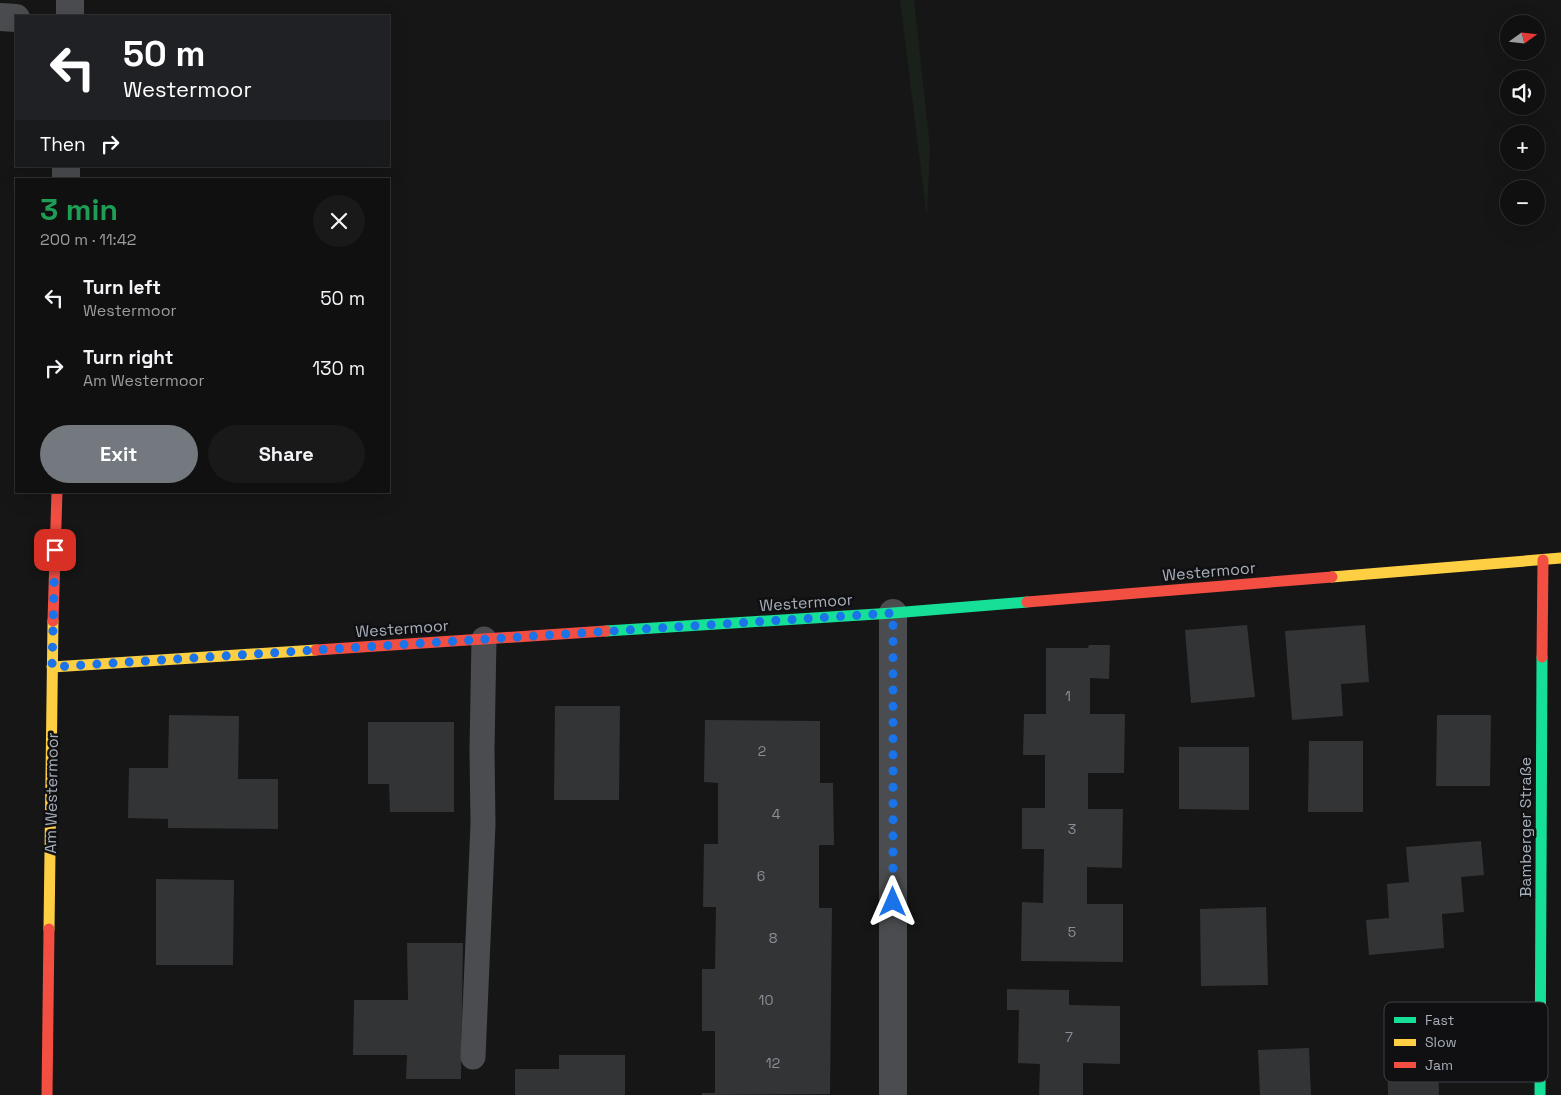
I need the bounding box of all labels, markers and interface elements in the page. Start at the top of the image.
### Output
north arrow [1500,15,1545,60]
map controls [1500,15,1545,225]
text: 50 m [123,32,205,76]
icon: left [40,35,105,100]
button: sound [1500,70,1545,115]
text: Westermoor [123,75,252,103]
button: + [1500,125,1545,170]
icon: right [96,130,124,158]
text: Then [40,132,86,157]
button: − [1500,180,1545,225]
text: 3 min [40,190,118,229]
button: close [313,195,365,247]
text: 200 m · 11:42 [40,229,136,250]
text: Turn left [83,275,161,300]
icon: left [40,284,68,312]
text: 50 m [320,286,365,311]
text: Westermoor [83,300,177,321]
text: Turn right [83,345,173,370]
icon: right [40,354,68,382]
text: 130 m [312,356,365,381]
text: Am Westermoor [83,370,204,391]
button: Exit [40,425,198,483]
button: Share [208,425,365,483]
pin [34,529,76,571]
icon: arrive [41,536,69,564]
street label: Westermoor [1161,557,1257,586]
street label: Westermoor [759,589,853,616]
street label: Westermoor [355,615,449,642]
house number: 1 [1065,687,1071,705]
street label: Am Westermoor [40,732,63,854]
house number: 2 [758,742,766,760]
street label: Bamberger Straße [1515,757,1536,897]
house number: 4 [772,805,781,823]
house number: 3 [1068,820,1076,838]
house number: 6 [757,867,765,885]
position arrow [866,875,918,927]
house number: 5 [1068,923,1076,941]
house number: 8 [769,929,778,947]
house number: 10 [759,991,773,1009]
legend [1384,1002,1548,1082]
text: Fast [1425,1011,1454,1029]
house number: 7 [1065,1028,1073,1046]
text: Slow [1425,1033,1457,1051]
house number: 12 [766,1054,780,1072]
text: Jam [1425,1056,1453,1074]

